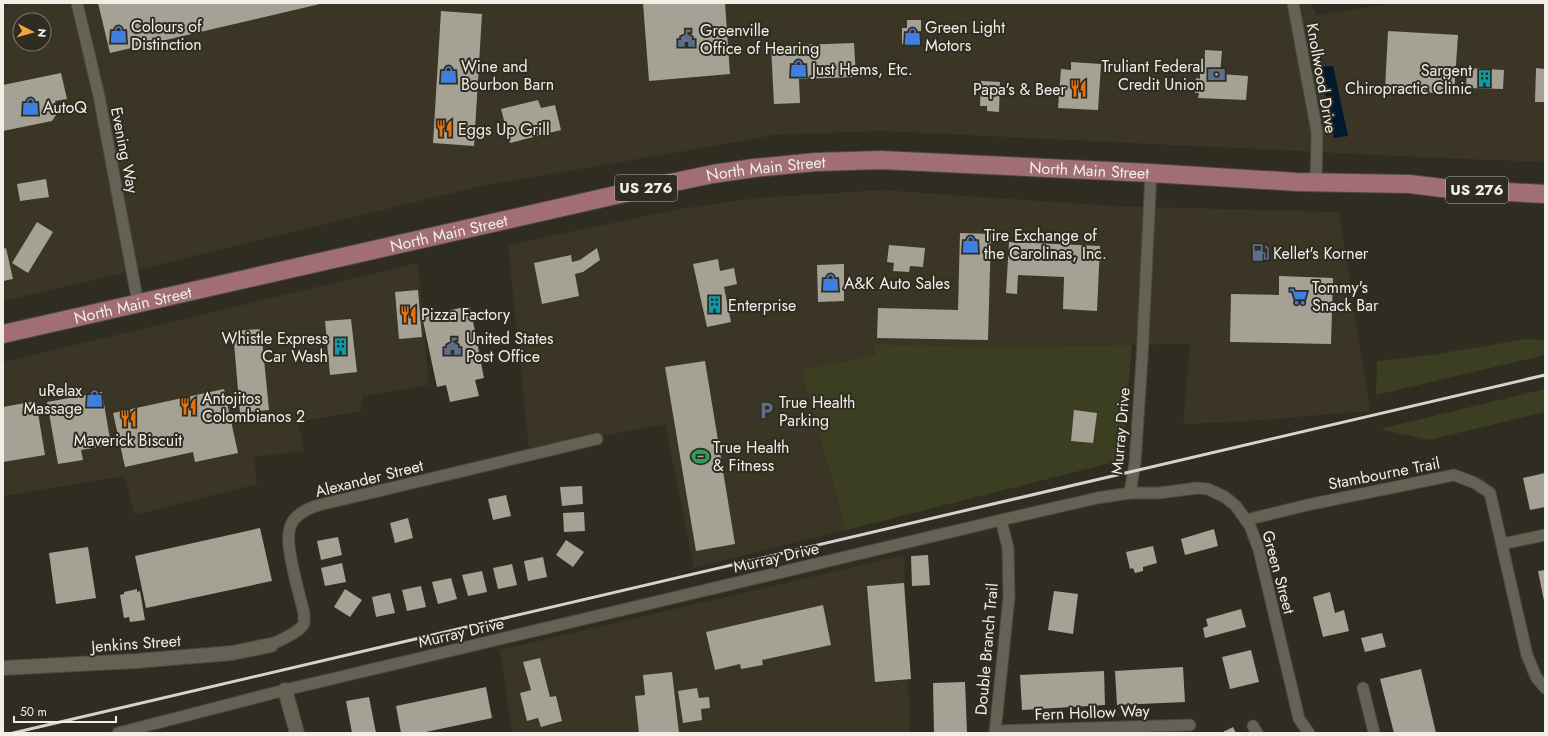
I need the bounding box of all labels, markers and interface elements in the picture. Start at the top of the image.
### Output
north arrow [12,12,52,52]
place label: Colours of Distinction [131,15,202,56]
place label: Green Light Motors [925,16,1005,57]
place label: Greenville Office of Hearing [700,19,819,60]
street label: Knollwood Drive [1301,21,1342,135]
shop icon: Colours of Distinction [108,25,128,45]
shop icon: Green Light Motors [902,26,922,46]
text: N [34,28,50,38]
public building icon: Greenville Office of Hearing [677,29,697,49]
place label: Wine and Bourbon Barn [461,55,554,96]
place label: Truliant Federal Credit Union [1101,55,1204,96]
place label: Just Hems, Etc. [810,58,913,81]
shop icon: Just Hems, Etc. [789,59,809,79]
place label: Sargent Chiropractic Clinic [1345,59,1472,100]
shop icon: Wine and Bourbon Barn [438,65,458,85]
bank icon: Truliant Federal Credit Union [1207,65,1227,85]
building icon: Sargent Chiropractic Clinic [1475,69,1495,89]
place label: Papa's & Beer [973,78,1067,101]
restaurant icon: Papa's & Beer [1069,79,1089,99]
place label: AutoQ [43,96,87,119]
shop icon: AutoQ [20,97,40,117]
street label: Evening Way [105,105,144,196]
place label: Eggs Up Grill [458,118,550,141]
restaurant icon: Eggs Up Grill [435,119,455,139]
street label: North Main Street [704,151,826,187]
street label: North Main Street [1029,156,1150,185]
road number: US 276 [615,175,677,201]
road number: US 276 [1446,177,1508,203]
street label: North Main Street [388,209,510,258]
place label: Tire Exchange of the Carolinas, Inc. [984,224,1107,265]
shop icon: Tire Exchange of the Carolinas, Inc. [961,234,981,254]
place label: Kellet's Korner [1273,242,1369,265]
fuel station icon: Kellet's Korner [1250,243,1270,263]
place label: A&K Auto Sales [844,272,950,295]
shop icon: A&K Auto Sales [821,273,841,293]
place label: Tommy's Snack Bar [1312,276,1379,317]
street label: North Main Street [72,281,194,330]
supermarket icon: Tommy's Snack Bar [1289,286,1309,306]
place label: Enterprise [728,294,796,317]
building icon: Enterprise [705,295,725,315]
place label: Pizza Factory [421,303,511,326]
restaurant icon: Pizza Factory [398,304,418,324]
place label: Whistle Express Car Wash [222,327,328,368]
place label: United States Post Office [466,327,553,368]
building icon: Whistle Express Car Wash [331,337,351,357]
public building icon: United States Post Office [443,337,463,357]
place label: uRelax Massage [23,379,82,420]
place label: Antojitos Colombianos 2 [202,387,305,428]
street label: Murray Drive [1105,387,1136,476]
shop icon: uRelax Massage [85,389,105,409]
place label: True Health Parking [779,391,855,432]
restaurant icon: Antojitos Colombianos 2 [179,397,199,417]
parking icon: True Health Parking [756,401,776,421]
restaurant icon: Maverick Biscuit [118,409,138,429]
place label: Maverick Biscuit [74,429,182,452]
place label: True Health & Fitness [713,436,789,477]
sports icon: True Health & Fitness [690,446,710,466]
street label: Stambourne Trail [1326,451,1442,496]
street label: Alexander Street [313,454,426,503]
street label: Green Street [1256,528,1301,617]
street label: Murray Drive [731,536,821,579]
street label: Double Branch Trail [969,582,1004,716]
street label: Murray Drive [416,611,506,654]
street label: Jenkins Street [89,629,182,658]
scale bar [14,698,116,724]
street label: Fern Hollow Way [1034,699,1151,726]
text: 50 m [20,703,47,721]

